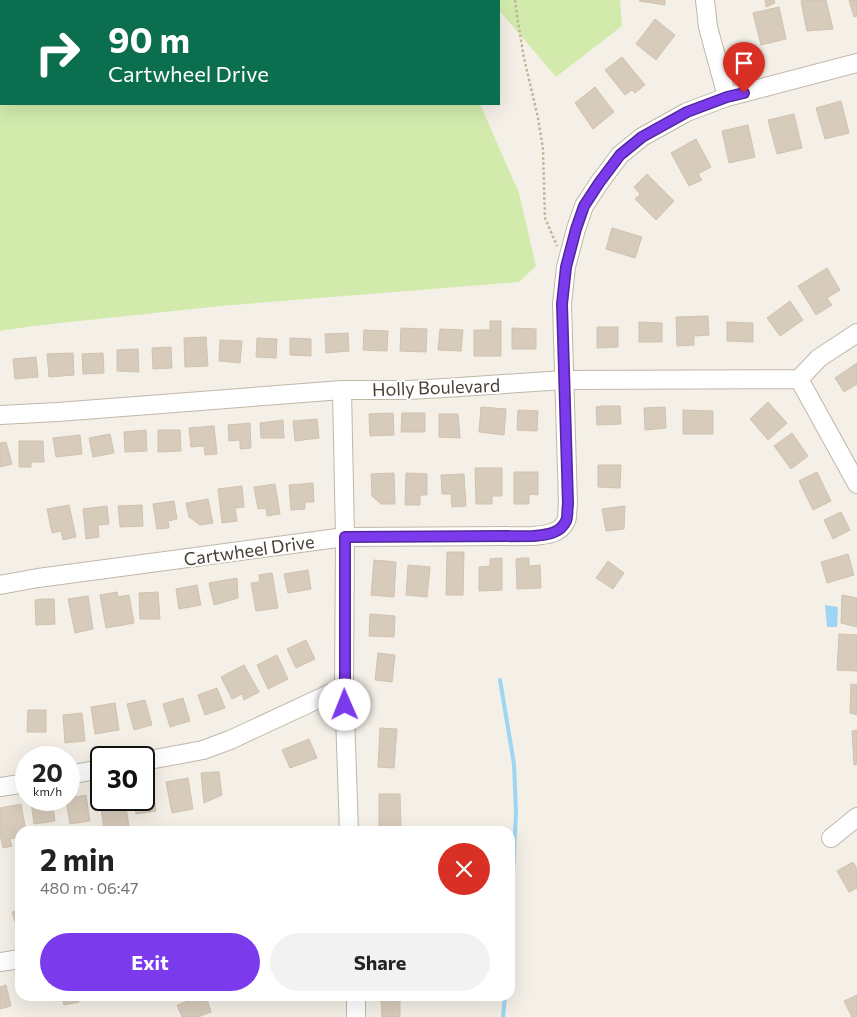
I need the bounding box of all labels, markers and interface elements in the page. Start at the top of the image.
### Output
text: 90 m [108,17,190,60]
icon: right [25,20,90,85]
pin [723,42,765,93]
icon: arrive [730,49,758,77]
text: Cartwheel Drive [108,60,269,87]
street label: Holly Boulevard [372,374,500,400]
street label: Cartwheel Drive [182,530,316,570]
position arrow [318,678,370,730]
speed limit sign: 30 [90,746,155,811]
text: 20 [32,757,63,787]
text: km/h [33,784,62,798]
text: 2 min [40,840,115,877]
button: close [438,843,490,895]
text: 480 m · 06:47 [40,878,138,897]
button: Exit [40,933,260,991]
button: Share [270,933,490,991]

